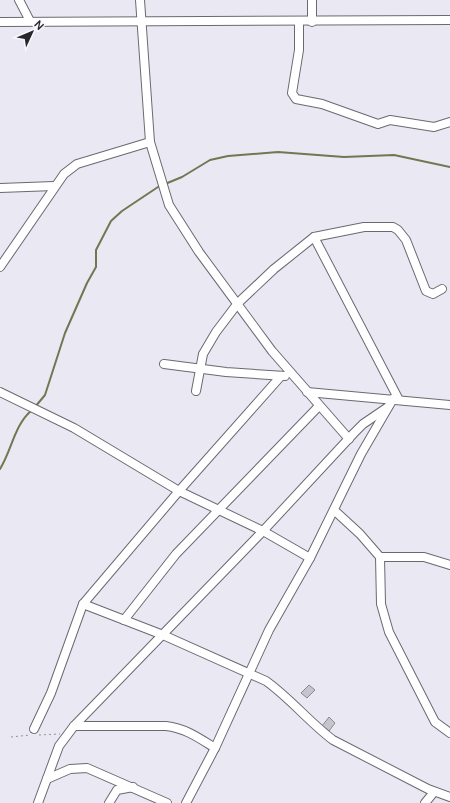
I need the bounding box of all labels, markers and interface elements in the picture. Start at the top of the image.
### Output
north arrow [12,12,52,52]
text: N [31,17,48,33]

